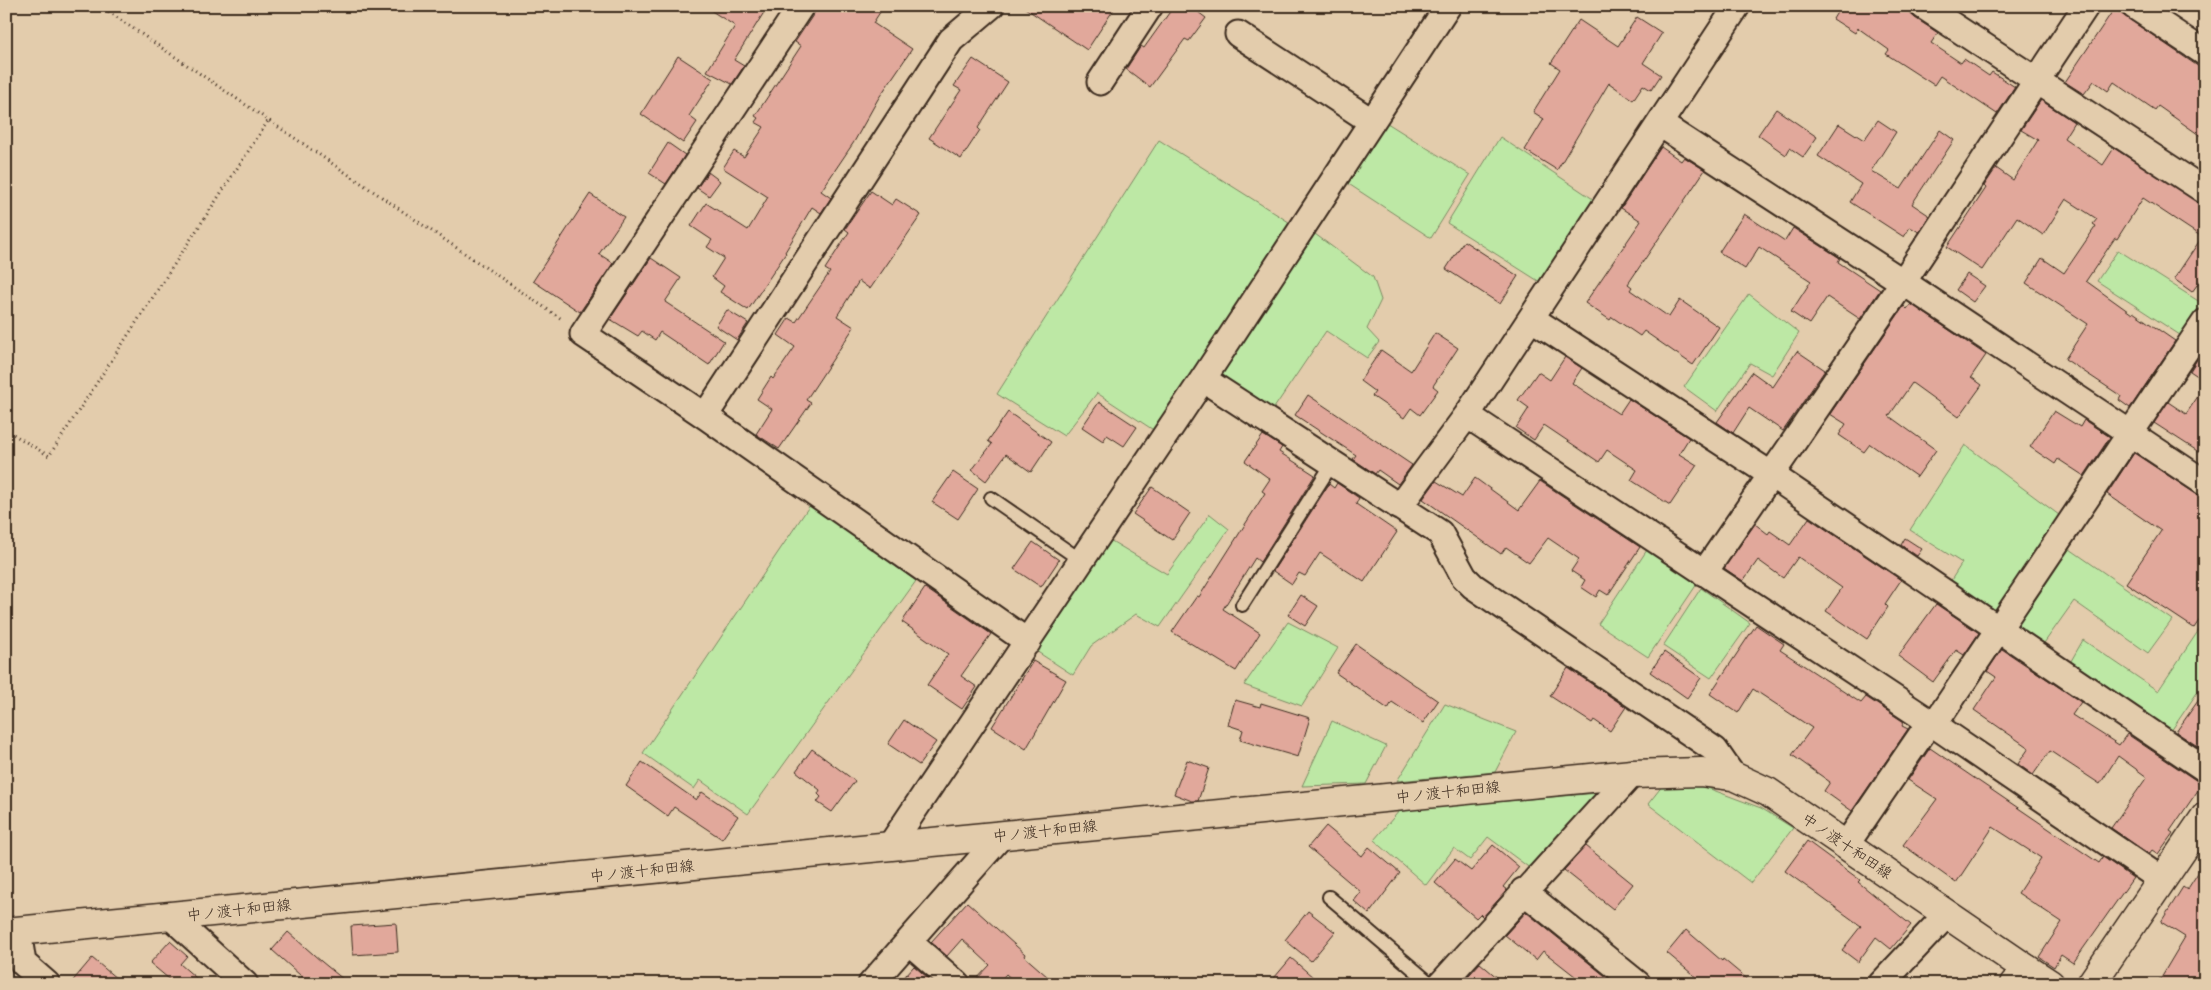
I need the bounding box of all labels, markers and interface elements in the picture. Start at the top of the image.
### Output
street label: 中ノ渡十和田線 [1395,778,1501,806]
street label: 中ノ渡十和田線 [1798,809,1896,883]
street label: 中ノ渡十和田線 [992,817,1098,845]
street label: 中ノ渡十和田線 [589,857,695,885]
street label: 中ノ渡十和田線 [186,896,292,924]

